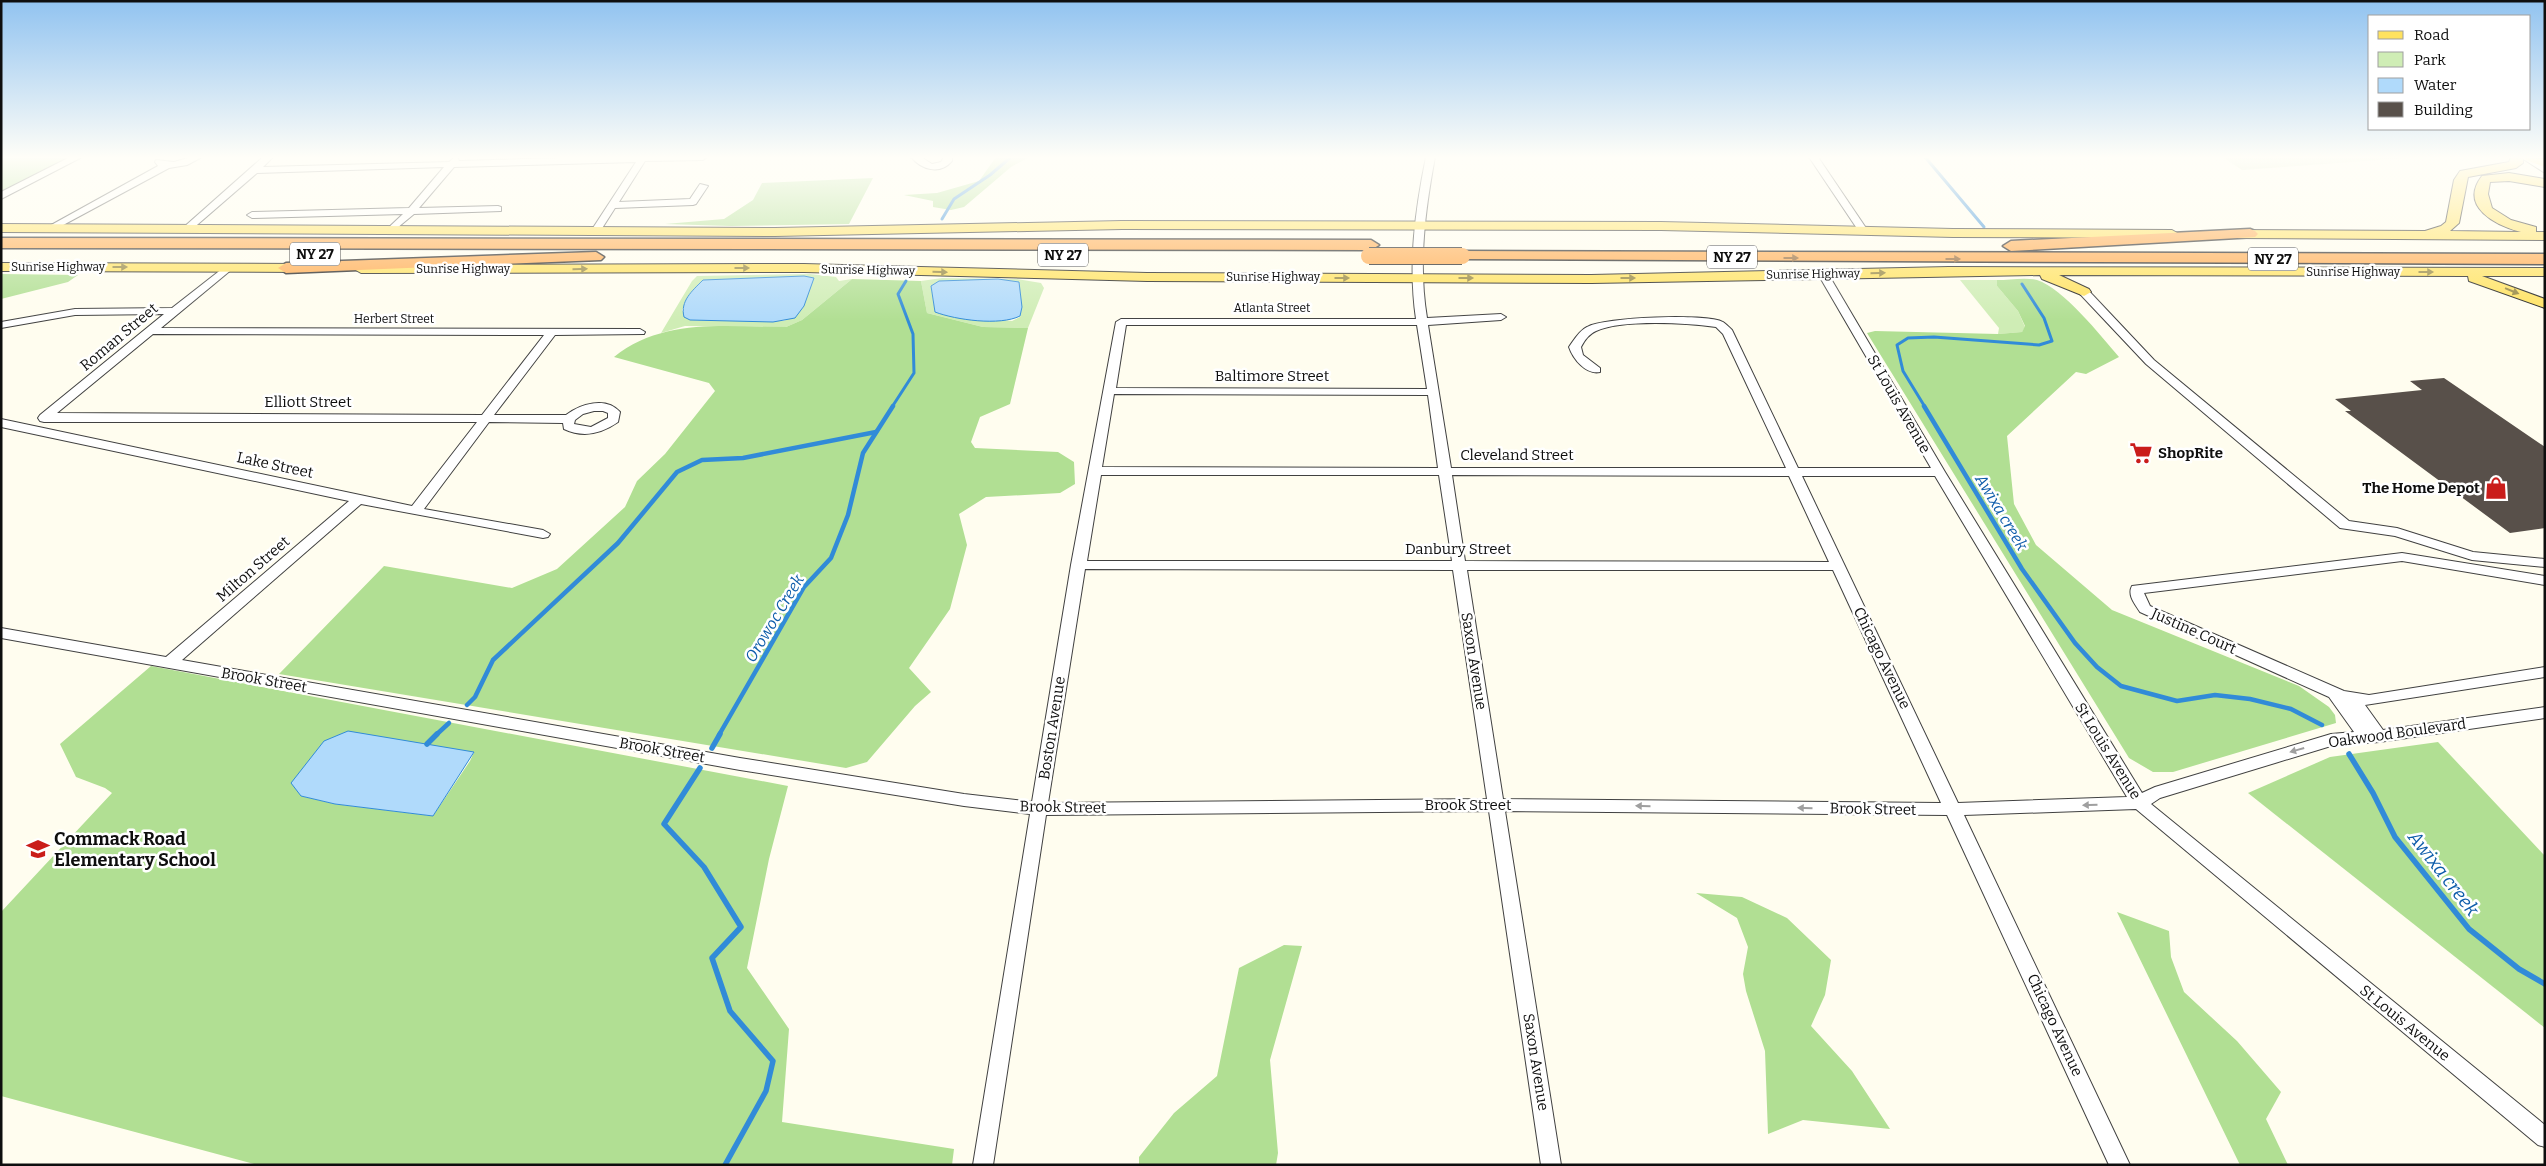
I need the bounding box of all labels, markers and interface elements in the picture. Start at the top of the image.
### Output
legend [2368,15,2531,130]
text: Road [2414,26,2449,44]
text: Park [2414,51,2446,69]
text: Water [2414,76,2457,94]
text: Building [2414,101,2473,119]
road number: NY 27 [290,242,340,266]
road number: NY 27 [1038,244,1088,266]
road number: NY 27 [1707,246,1757,268]
road number: NY 27 [2248,248,2298,270]
one-way arrow [1783,254,1799,262]
one-way arrow [1946,255,1962,263]
street label: Sunrise Highway [11,260,106,274]
street label: Sunrise Highway [416,262,511,276]
street label: Sunrise Highway [821,262,916,278]
one-way arrow [112,263,128,271]
one-way arrow [735,264,751,272]
one-way arrow [572,265,588,273]
street label: Sunrise Highway [2306,265,2401,279]
street label: Sunrise Highway [1766,266,1861,282]
one-way arrow [932,268,948,276]
one-way arrow [2418,268,2434,276]
one-way arrow [1870,269,1886,277]
street label: Sunrise Highway [1226,270,1321,284]
one-way arrow [1334,274,1350,282]
one-way arrow [1458,274,1474,282]
one-way arrow [1620,274,1636,282]
one-way arrow [2505,287,2519,295]
street label: Roman Street [77,299,162,375]
street label: Atlanta Street [1234,301,1311,315]
street label: Herbert Street [354,312,435,326]
street label: St Louis Avenue [1864,352,1934,456]
street label: Baltimore Street [1215,367,1330,385]
street label: Elliott Street [264,393,352,411]
supermarket icon: ShopRite [2128,440,2154,466]
place label: ShopRite [2158,444,2223,462]
street label: Cleveland Street [1460,446,1574,464]
street label: Lake Street [235,448,315,482]
water label: Awixa creek [1971,470,2032,554]
shop icon: The Home Depot [2483,475,2509,501]
place label: The Home Depot [2362,479,2480,497]
street label: Milton Street [213,532,294,606]
street label: Danbury Street [1405,540,1512,558]
water label: Orowoc Creek [741,571,808,665]
street label: Chicago Avenue [1850,604,1914,712]
street label: Justine Court [2148,604,2240,658]
street label: Saxon Avenue [1457,611,1491,711]
street label: Brook Street [220,664,309,696]
street label: Boston Avenue [1035,675,1069,781]
street label: St Louis Avenue [2071,699,2145,803]
street label: Oakwood Boulevard [2327,714,2467,752]
street label: Brook Street [618,734,707,766]
one-way arrow [2290,746,2305,754]
street label: Brook Street [1425,796,1512,814]
street label: Brook Street [1019,797,1107,817]
street label: Brook Street [1829,799,1917,819]
one-way arrow [2082,801,2098,809]
one-way arrow [1635,802,1651,810]
one-way arrow [1797,804,1813,812]
water label: Awixa creek [2403,825,2484,921]
place label: Commack Road Elementary School [54,828,216,871]
school or university icon: Commack Road Elementary School [25,836,51,862]
street label: Chicago Avenue [2023,971,2087,1079]
street label: St Louis Avenue [2356,981,2454,1065]
street label: Saxon Avenue [1519,1012,1553,1112]

